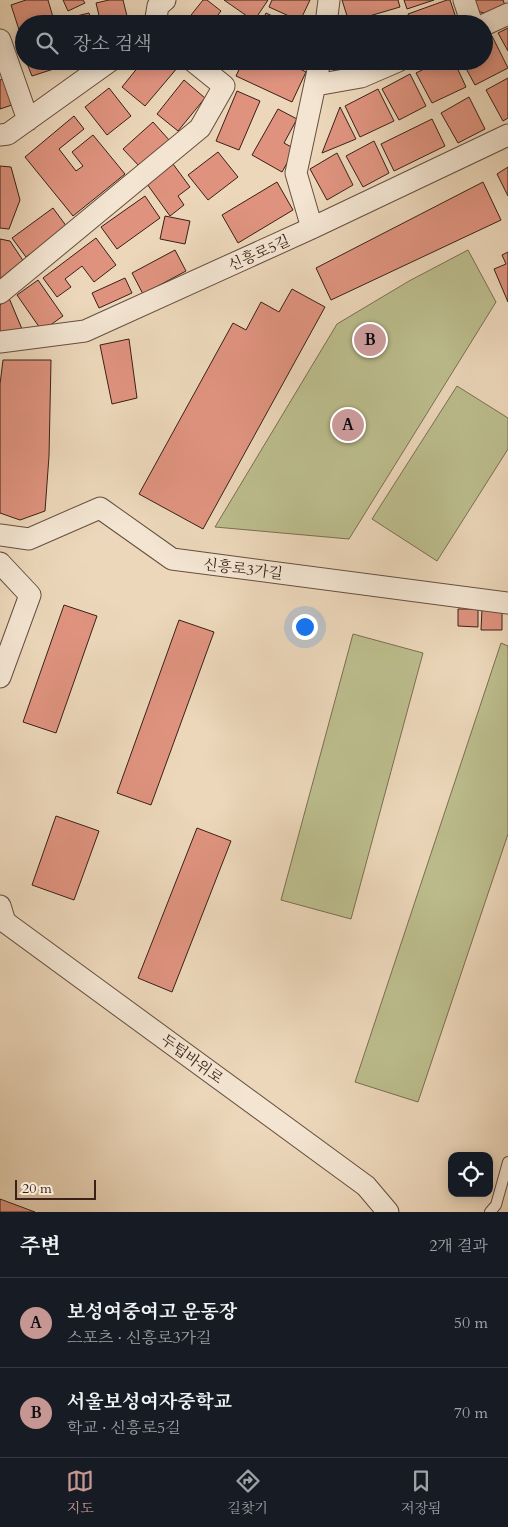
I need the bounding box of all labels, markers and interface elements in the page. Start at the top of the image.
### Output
search box [15,15,493,70]
icon: search [33,29,61,57]
text: 장소 검색 [73,31,152,57]
street label: 신흥로5길 [225,231,293,275]
pin: B [354,321,386,359]
pin: A [332,406,364,444]
street label: 신흥로3가길 [202,554,284,584]
your location [292,614,318,640]
street label: 두텁바위로 [157,1030,228,1089]
map controls [448,1152,493,1197]
button: locate [448,1152,493,1197]
scale bar [15,1177,96,1200]
text: 20 m [22,1179,52,1198]
text: 주변 [20,1232,61,1261]
text: 2개 결과 [429,1235,488,1257]
text: 보성여중여고 운동장 [67,1299,237,1325]
text: A [30,1312,42,1334]
text: 50 m [454,1312,488,1334]
text: 스포츠 · 신흥로3가길 [67,1327,212,1349]
text: 서울보성여자중학교 [67,1389,232,1415]
text: B [30,1402,42,1424]
text: 70 m [454,1402,488,1424]
text: 학교 · 신흥로5길 [67,1417,181,1439]
tab: 지도 [66,1467,94,1518]
tab: 길찾기 [227,1467,268,1518]
tab: 저장됨 [401,1467,442,1518]

